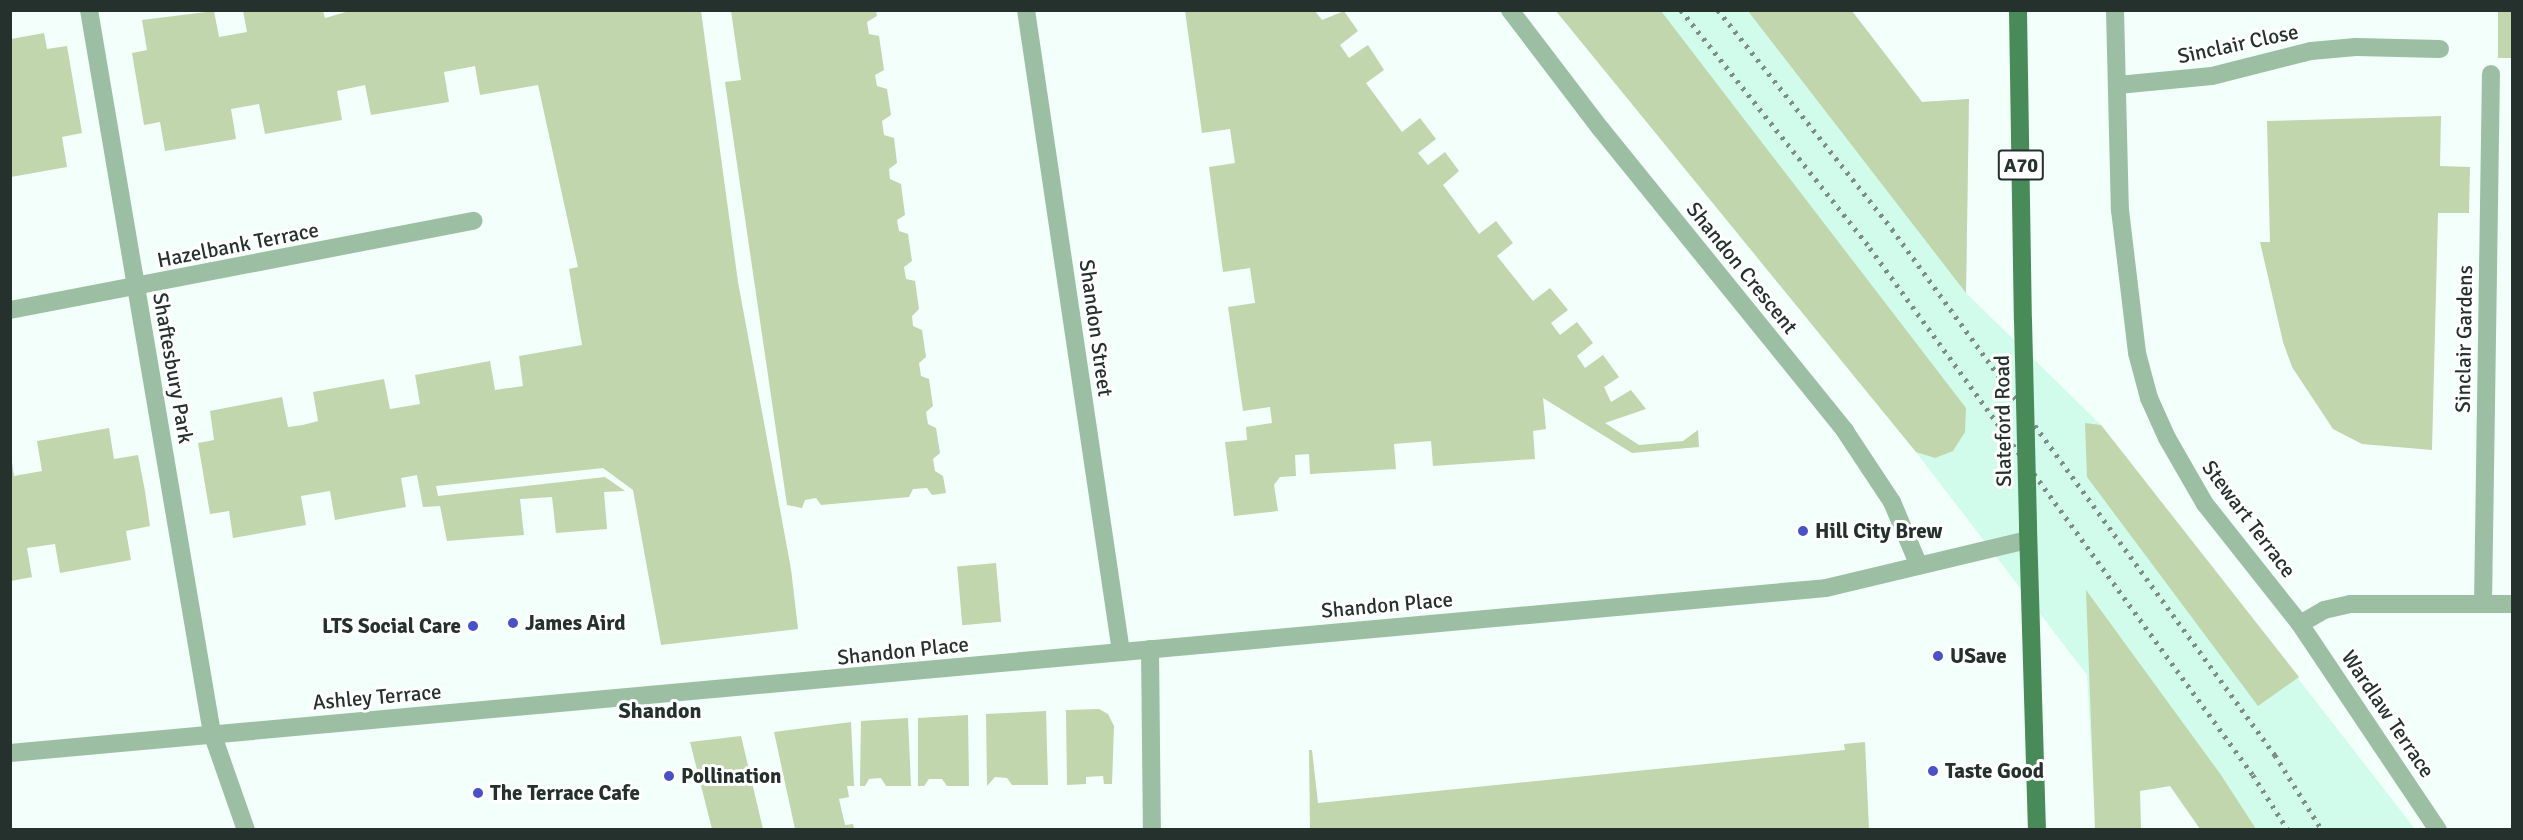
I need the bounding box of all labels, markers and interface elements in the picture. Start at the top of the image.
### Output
street label: Sinclair Close [2175,19,2301,69]
road number: A70 [1997,148,2045,182]
street label: Shandon Crescent [1681,197,1803,339]
street label: Hazelbank Terrace [155,217,321,273]
street label: Shandon Street [1074,258,1118,398]
street label: Sinclair Gardens [2450,265,2478,413]
street label: Shaftesbury Park [147,291,199,445]
street label: Slateford Road [1989,355,2017,487]
street label: Stewart Terrace [2197,455,2301,583]
place label: Hill City Brew [1815,518,1942,544]
marker: Hill City Brew [1796,524,1810,538]
street label: Shandon Place [1320,587,1454,623]
place label: James Aird [525,610,626,636]
place label: LTS Social Care [322,613,461,639]
marker: James Aird [506,616,520,630]
marker: LTS Social Care [466,619,480,633]
street label: Shandon Place [836,632,970,670]
place label: USave [1950,643,2007,669]
street label: Wardlaw Terrace [2336,646,2440,782]
marker: USave [1931,649,1945,663]
street label: Ashley Terrace [311,679,443,715]
district label: Shandon [619,698,701,724]
place label: Taste Good [1945,758,2044,784]
place label: Pollination [681,763,781,789]
marker: Taste Good [1926,764,1940,778]
marker: Pollination [662,769,676,783]
place label: The Terrace Cafe [490,780,640,806]
marker: The Terrace Cafe [471,786,485,800]

